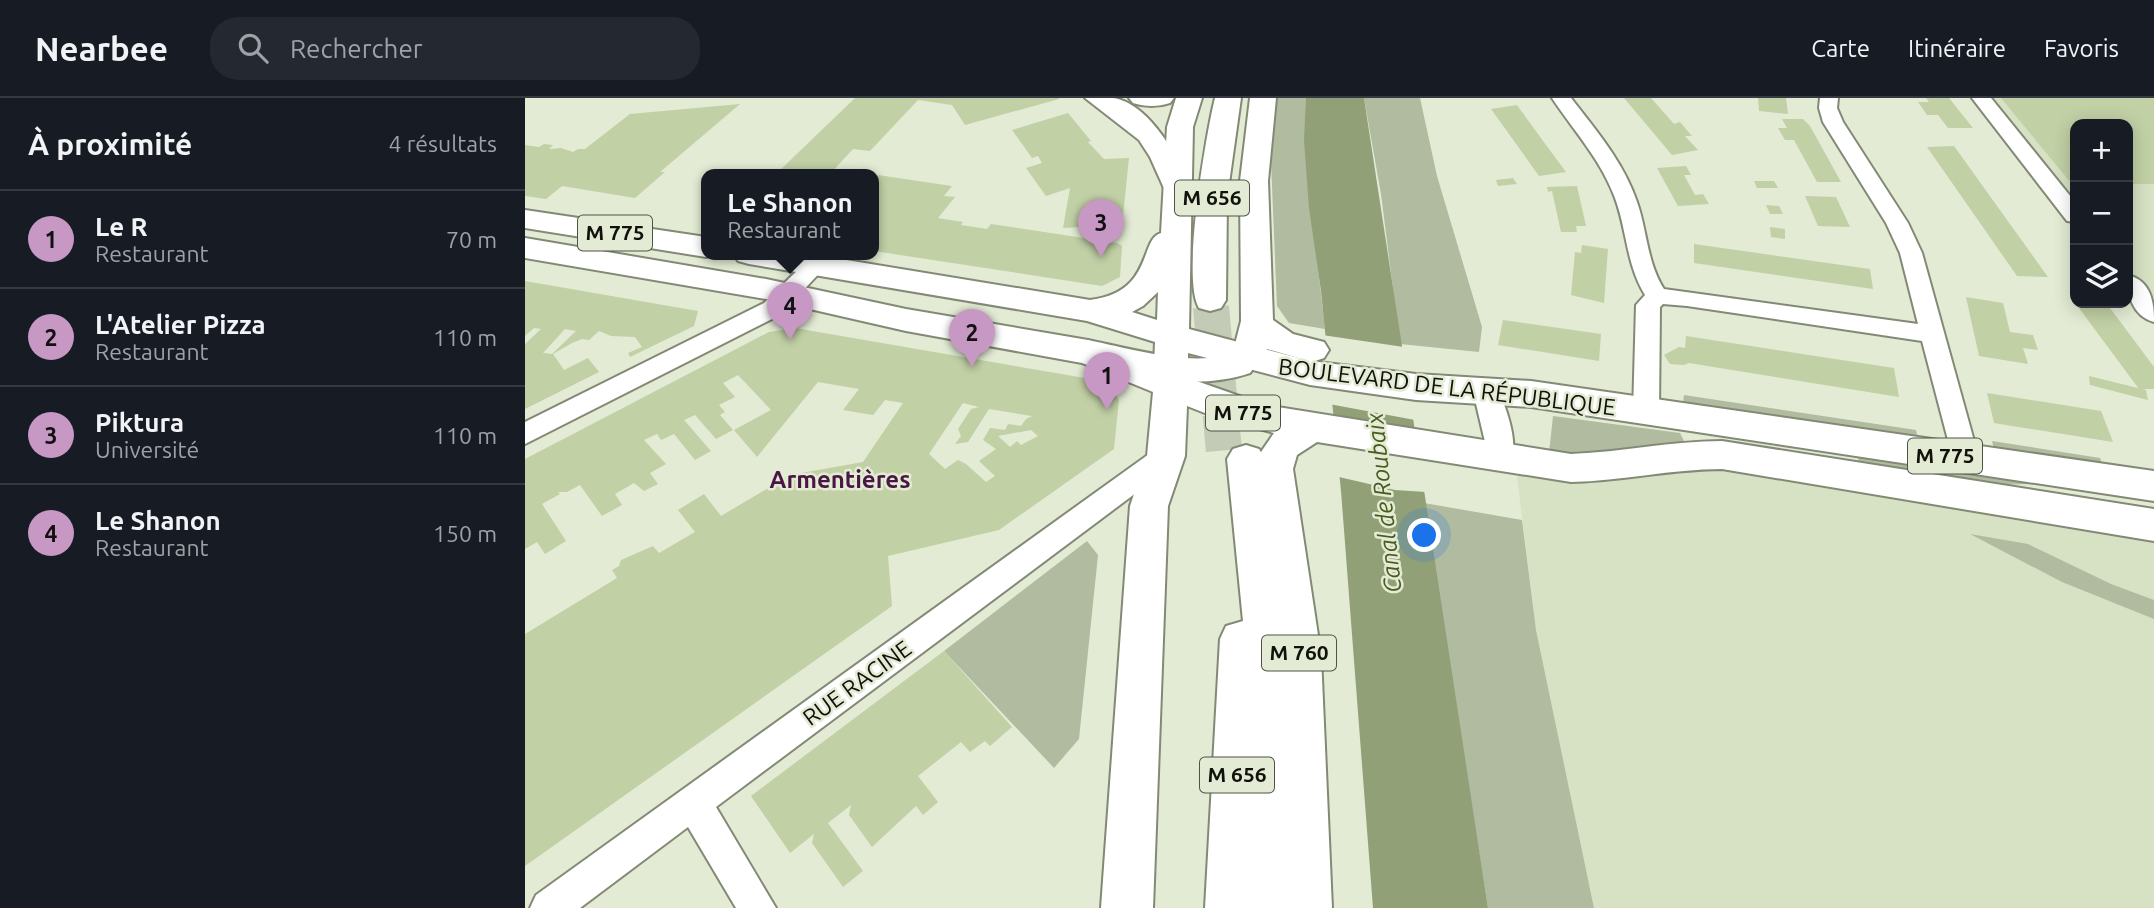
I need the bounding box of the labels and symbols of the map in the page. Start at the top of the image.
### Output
road number: M 656 [1175,180,1249,216]
pin: 3 [1078,199,1124,257]
road number: M 775 [578,216,652,250]
pin: 4 [767,282,813,340]
pin: 2 [949,309,995,367]
pin: 1 [1084,352,1130,410]
street label: BOULEVARD DE LA RÉPUBLIQUE [1277,352,1617,420]
road number: M 775 [1206,396,1280,430]
water label: Canal de Roubaix [1361,411,1406,594]
road number: M 775 [1908,438,1982,474]
district label: Armentières [770,466,910,493]
your location [1407,518,1441,552]
street label: RUE RACINE [798,635,916,730]
road number: M 760 [1262,636,1336,670]
road number: M 656 [1200,758,1274,792]

